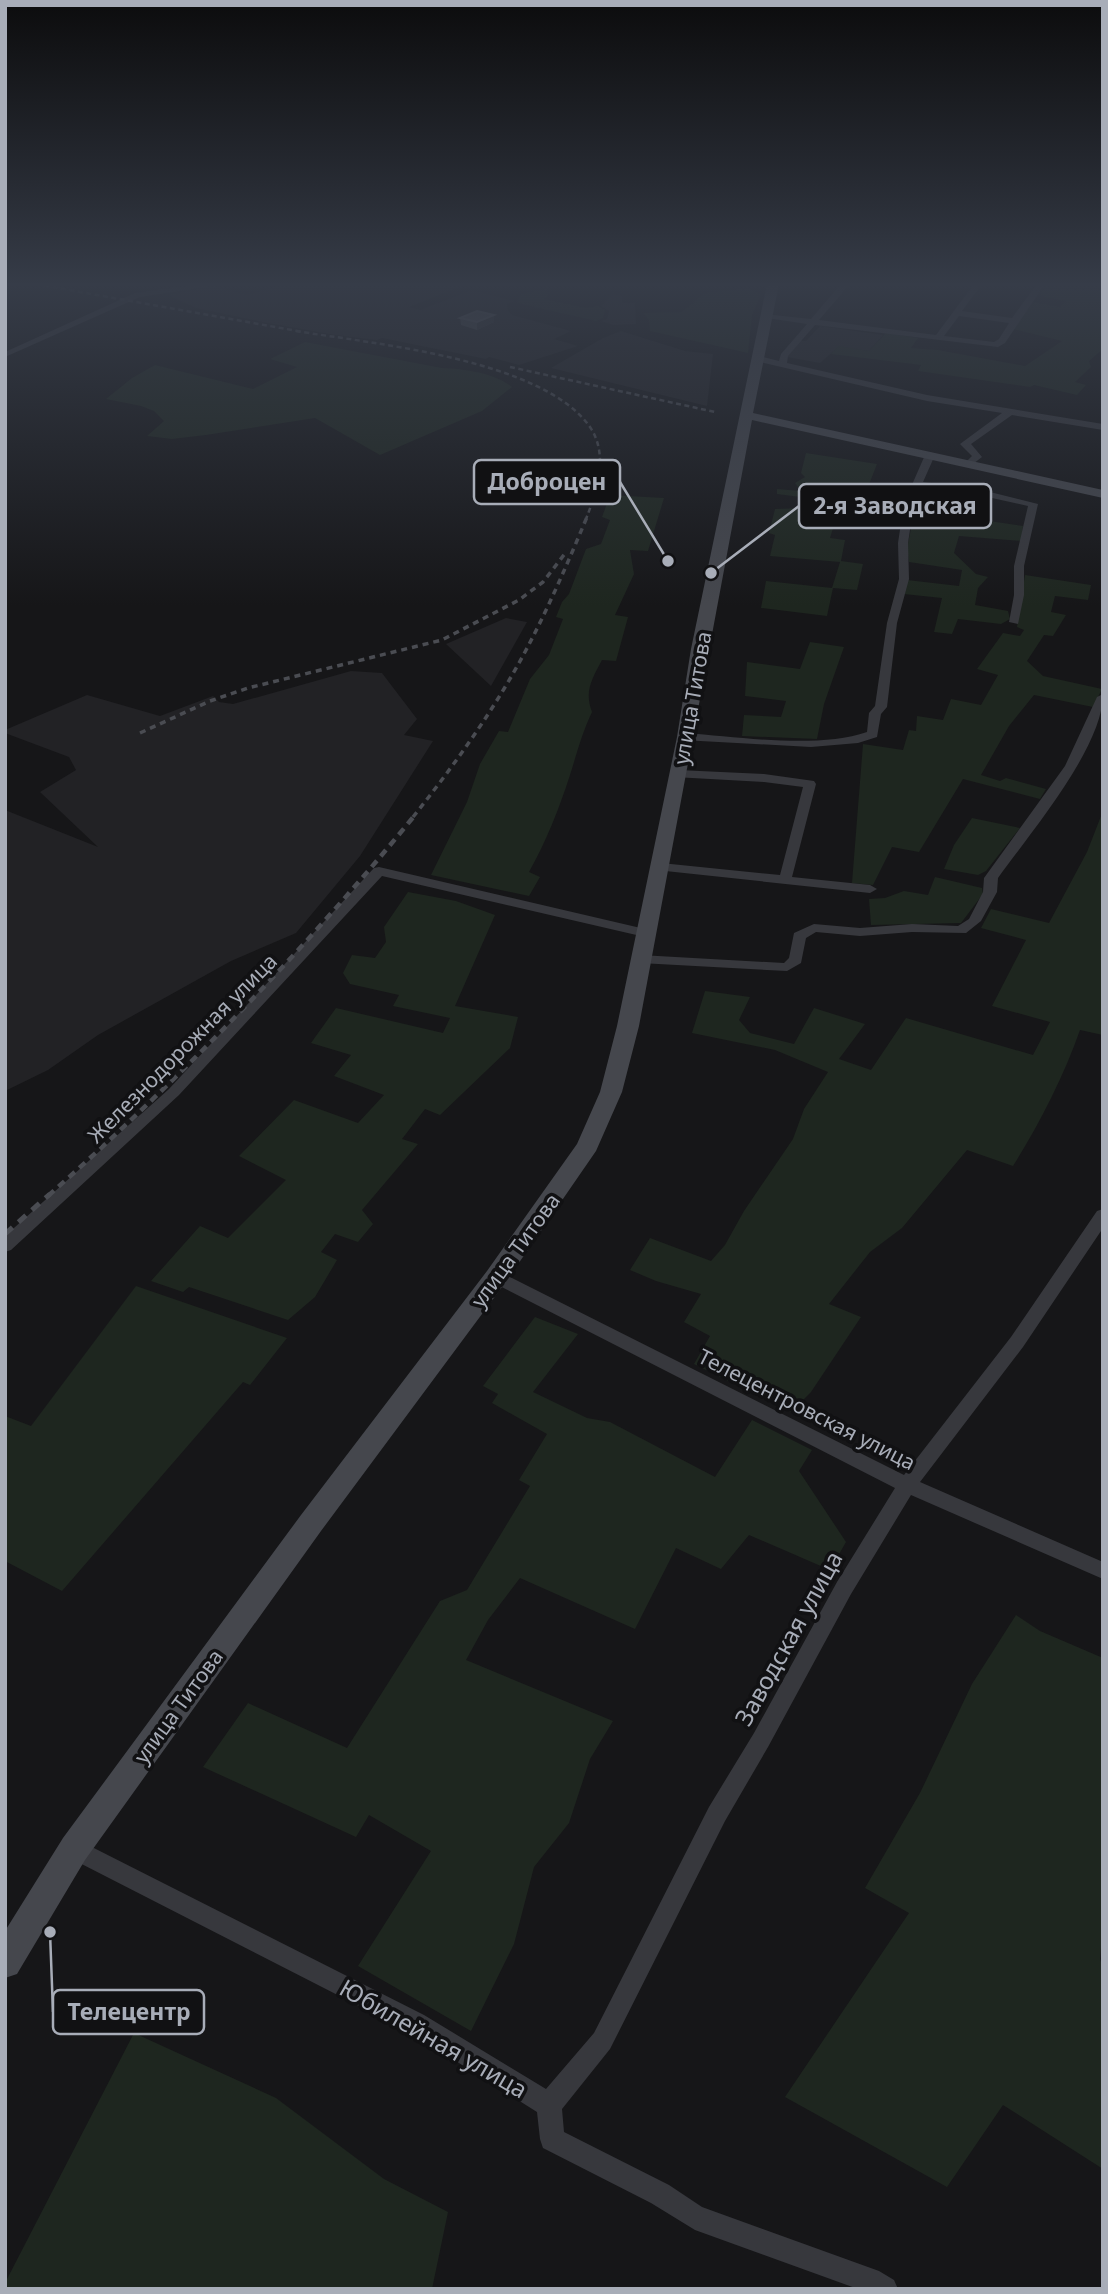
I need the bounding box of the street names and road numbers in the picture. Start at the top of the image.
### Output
street label: улица Титова [667,629,717,767]
street label: Железнодорожная улица [81,947,283,1149]
street label: улица Титова [464,1187,566,1313]
street label: Телецентровская улица [694,1342,920,1476]
street label: Заводская улица [726,1545,850,1731]
street label: улица Титова [127,1643,229,1769]
street label: Юбилейная улица [334,1971,534,2105]

